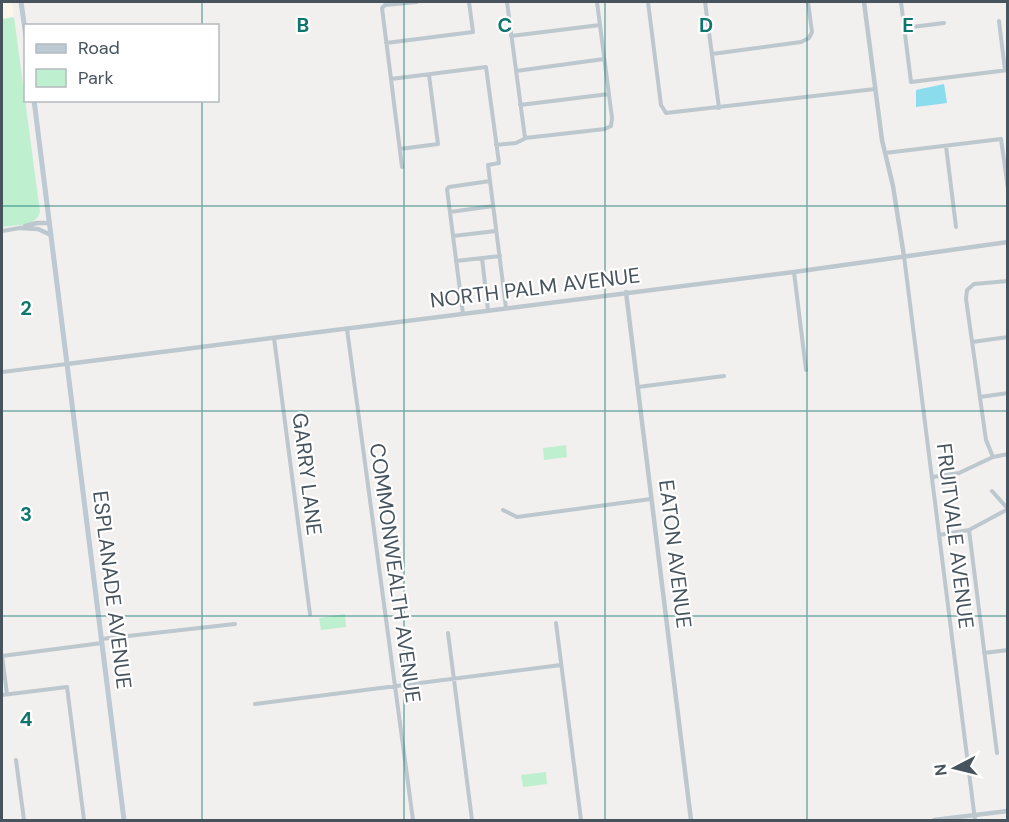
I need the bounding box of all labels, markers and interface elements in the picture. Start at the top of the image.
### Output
text: B [297,12,309,38]
text: C [498,12,512,38]
text: D [699,12,713,38]
text: E [902,12,914,38]
legend [24,24,219,102]
text: Road [78,36,120,60]
text: Park [78,66,114,90]
street label: NORTH PALM AVENUE [428,261,642,315]
text: 2 [20,295,32,321]
street label: GARRY LANE [286,411,328,537]
street label: COMMONWEALTH AVENUE [363,441,427,705]
street label: FRUITVALE AVENUE [930,442,980,630]
street label: EATON AVENUE [652,478,698,630]
street label: ESPLANADE AVENUE [86,489,138,691]
text: 3 [20,501,32,527]
text: 4 [20,706,33,732]
north arrow [925,738,985,798]
text: N [929,763,952,777]

